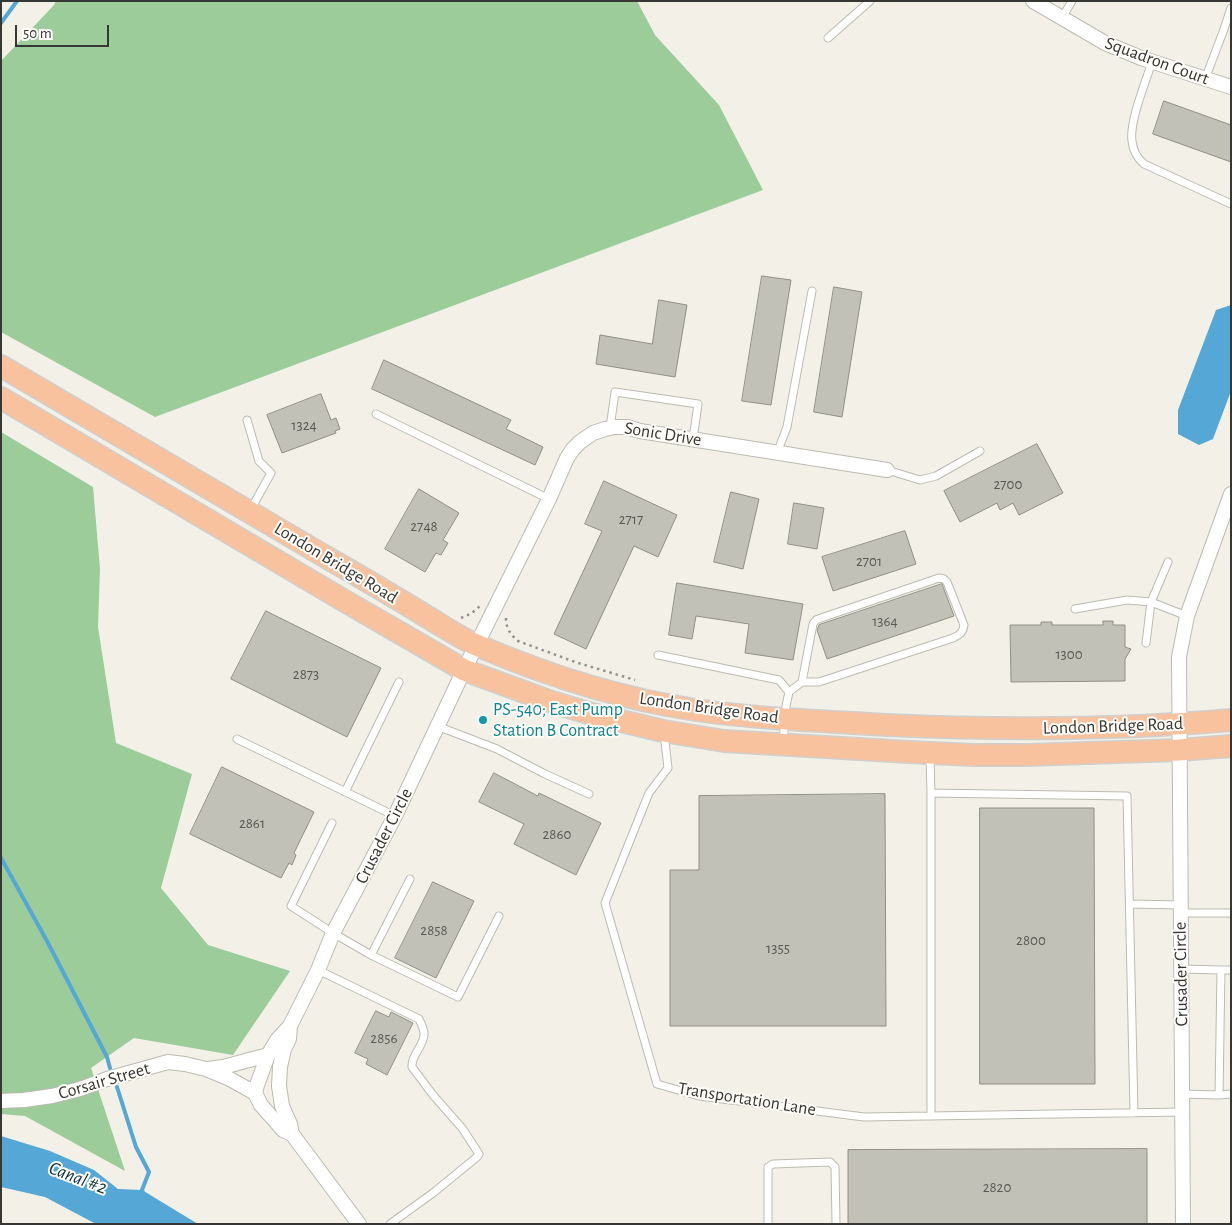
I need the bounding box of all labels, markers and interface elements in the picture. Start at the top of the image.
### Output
scale bar [18,15,111,47]
text: 50 m [23,26,52,41]
street label: Squadron Court [1102,32,1212,90]
house number: 1324 [291,416,317,434]
street label: Sonic Drive [623,417,703,451]
house number: 2700 [994,475,1022,493]
house number: 2717 [619,510,643,528]
house number: 2748 [410,517,438,535]
street label: London Bridge Road [270,518,402,608]
house number: 2701 [856,552,882,570]
house number: 1364 [872,612,898,630]
house number: 1300 [1055,645,1083,663]
house number: 2873 [293,665,319,683]
street label: London Bridge Road [638,688,780,728]
place label: PS-540; East Pump Station B Contract [493,699,623,742]
street label: London Bridge Road [1043,713,1183,739]
marker: PS-540; East Pump Station B Contract [477,714,489,726]
street label: Crusader Circle [351,785,417,887]
house number: 2861 [239,814,265,832]
house number: 2860 [543,825,571,843]
house number: 2858 [420,921,448,939]
street label: Crusader Circle [1169,922,1193,1026]
house number: 2800 [1016,931,1046,949]
house number: 1355 [766,939,790,957]
house number: 2856 [370,1029,398,1047]
street label: Corsair Street [56,1058,152,1104]
street label: Transportation Lane [677,1077,817,1121]
water label: Canal #2 [46,1157,110,1199]
house number: 2820 [983,1178,1011,1196]

